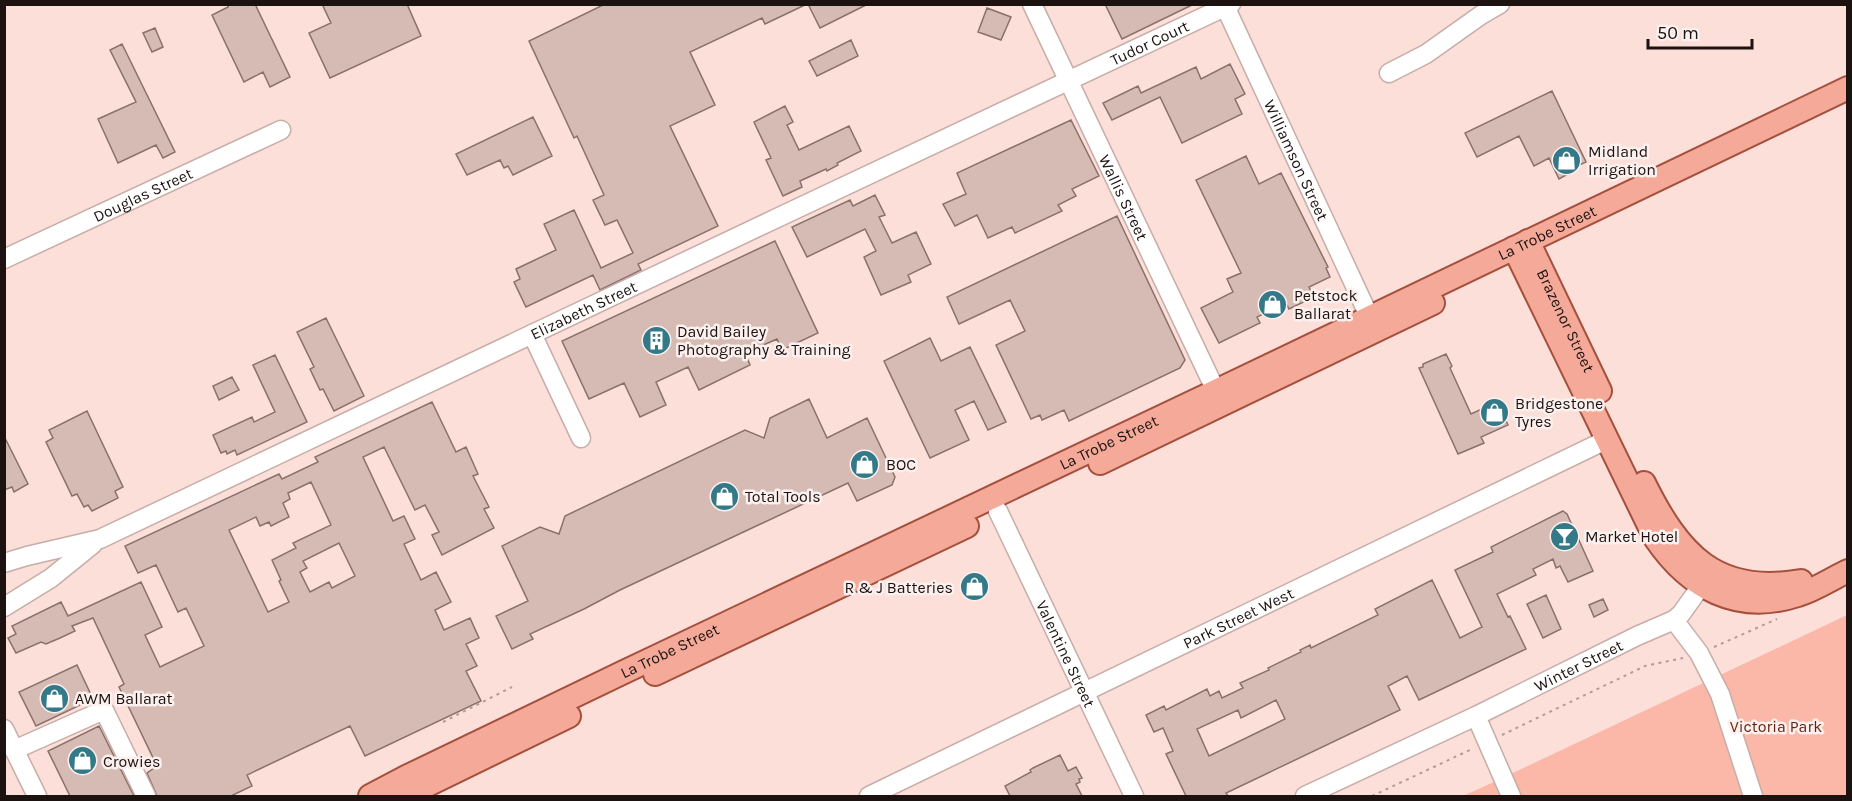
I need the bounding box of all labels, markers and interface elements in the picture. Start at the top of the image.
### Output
scale bar [1648,12,1752,50]
street label: Tudor Court [1107,16,1192,70]
text: 50 m [1657,22,1699,44]
street label: Williamson Street [1260,97,1332,224]
place label: Midland Irrigation [1588,142,1656,179]
shop icon: Midland Irrigation [1551,144,1583,176]
street label: Wallis Street [1095,152,1152,243]
street label: Douglas Street [90,164,196,226]
street label: La Trobe Street [1495,201,1600,264]
street label: Brazenor Street [1533,266,1599,375]
street label: Elizabeth Street [527,277,640,344]
place label: Petstock Ballarat [1294,286,1358,323]
shop icon: Petstock Ballarat [1257,288,1289,320]
place label: David Bailey Photography & Training [677,322,851,359]
building icon: David Bailey Photography & Training [640,324,672,356]
place label: Bridgestone Tyres [1515,394,1603,431]
shop icon: Bridgestone Tyres [1478,396,1510,428]
street label: La Trobe Street [1056,411,1161,474]
shop icon: BOC [849,448,881,480]
place label: BOC [886,455,916,474]
shop icon: Total Tools [708,480,740,512]
place label: Total Tools [745,487,821,506]
bar icon: Market Hotel [1548,520,1580,552]
place label: Market Hotel [1585,527,1678,546]
shop icon: R & J Batteries [958,571,990,603]
place label: R & J Batteries [845,578,953,597]
street label: Park Street West [1180,583,1297,653]
street label: Valentine Street [1032,597,1099,710]
street label: La Trobe Street [617,619,722,682]
street label: Winter Street [1531,636,1626,696]
shop icon: AWM Ballarat [38,682,70,714]
place label: AWM Ballarat [75,689,173,708]
park label: Victoria Park [1730,717,1822,736]
shop icon: Crowies [66,745,98,777]
place label: Crowies [103,752,160,771]

